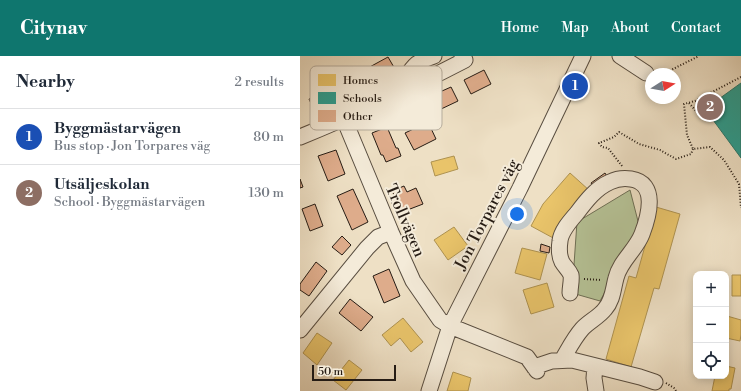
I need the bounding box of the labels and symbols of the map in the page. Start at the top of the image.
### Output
legend [310,66,442,130]
north arrow [645,68,681,104]
pin: 1 [562,71,588,101]
text: Homes [343,74,378,88]
text: Schools [343,92,382,106]
pin: 2 [697,92,723,122]
text: Other [343,110,373,124]
street label: Jon Torpares väg [450,155,524,274]
street label: Trollvägen [381,181,430,260]
your location [507,204,527,224]
scale bar [312,363,396,382]

